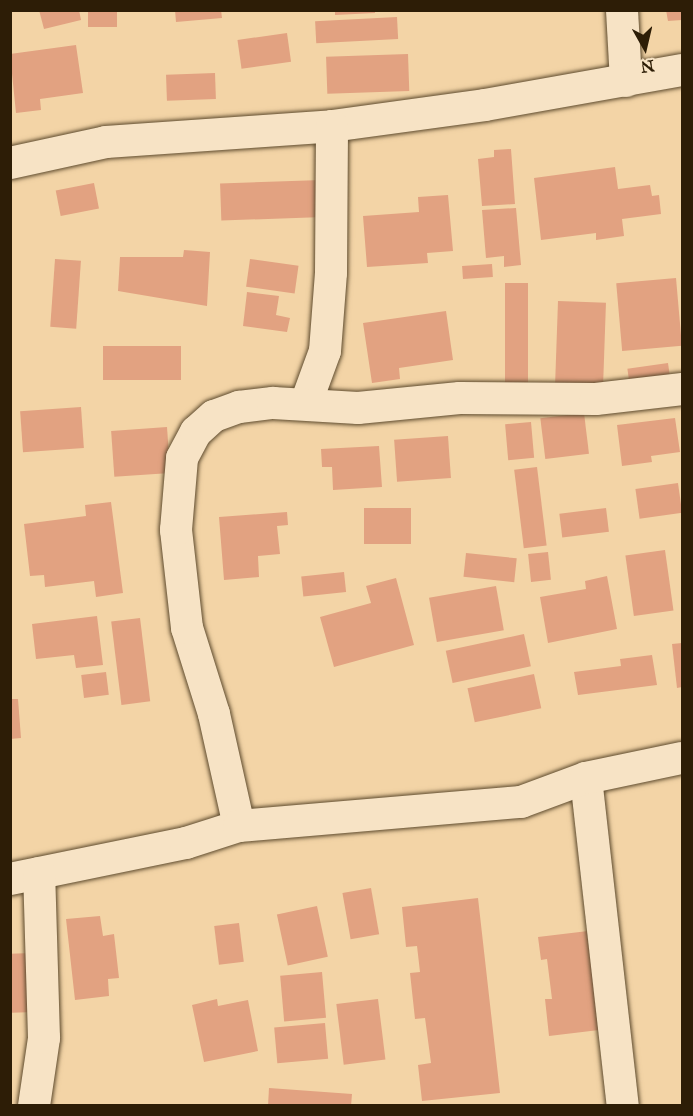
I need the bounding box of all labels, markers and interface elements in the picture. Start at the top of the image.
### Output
north arrow [615,18,675,78]
text: N [640,56,656,77]

